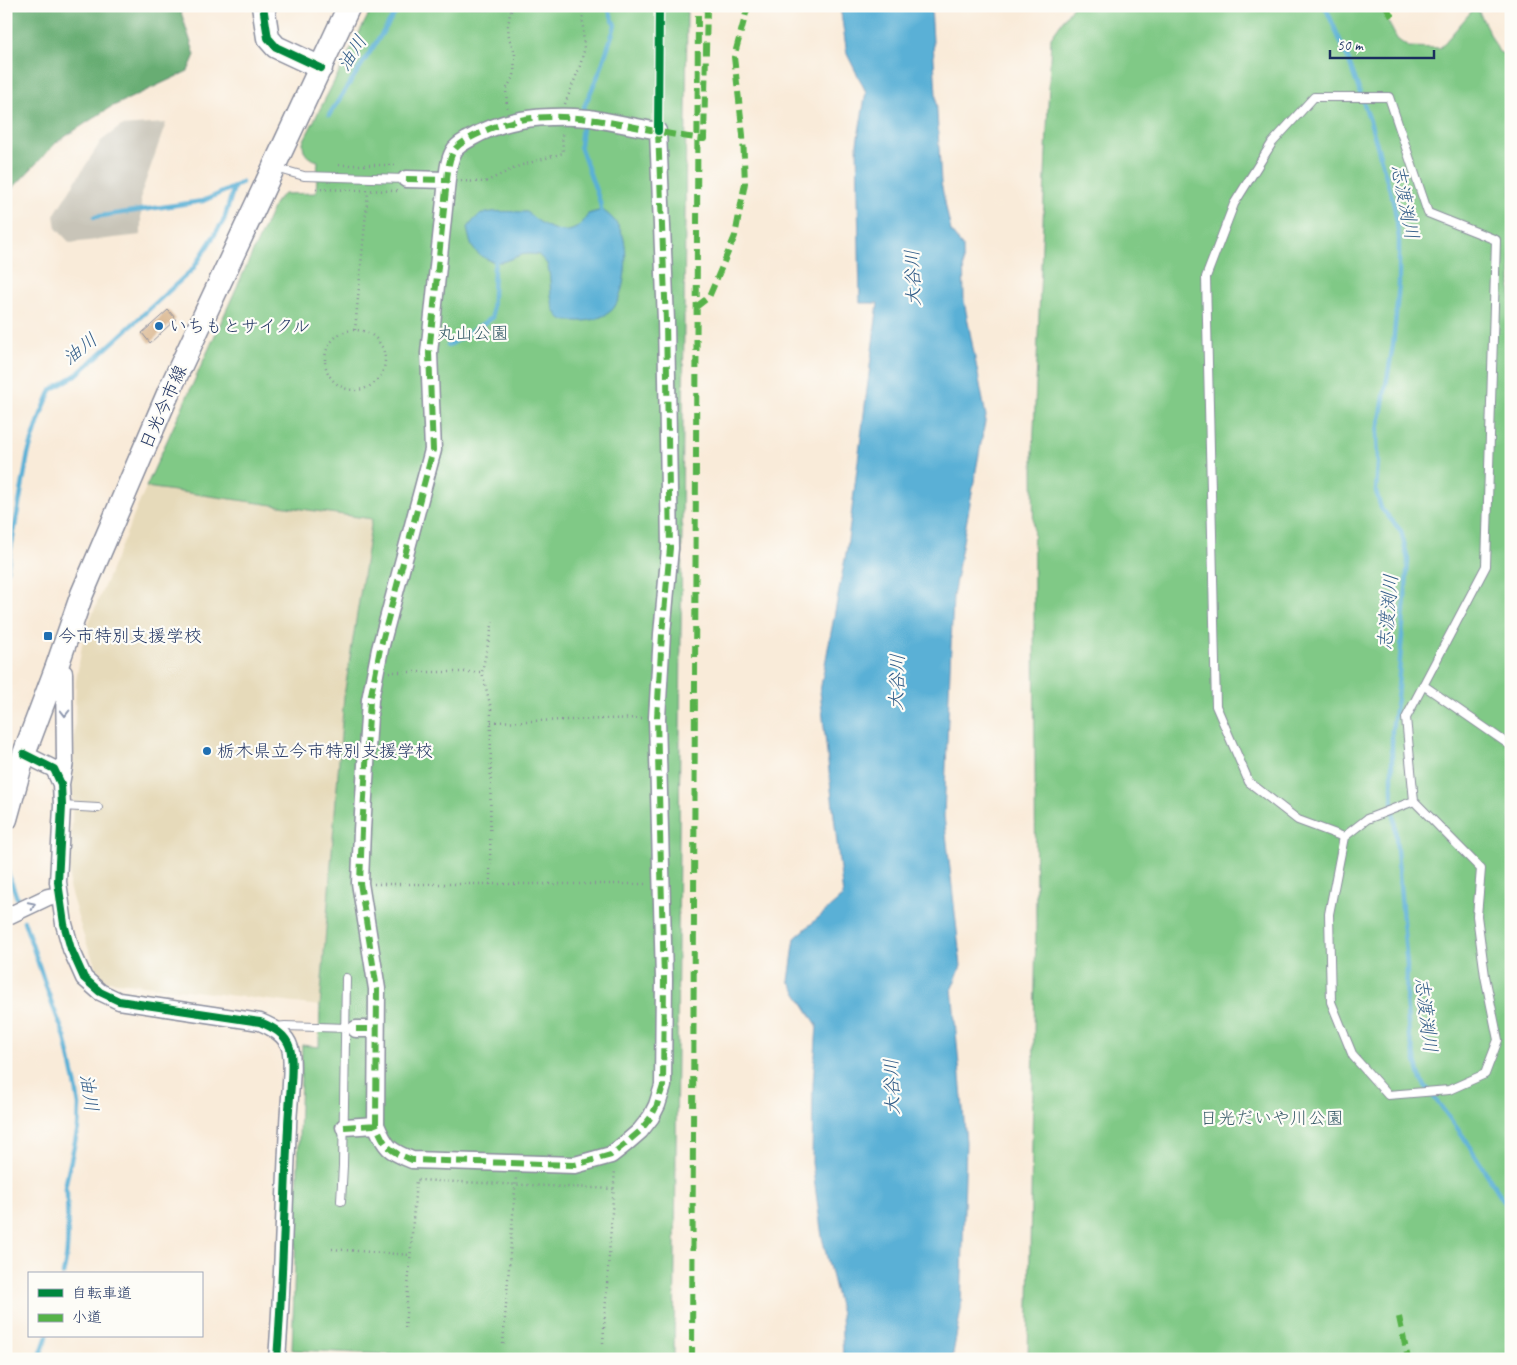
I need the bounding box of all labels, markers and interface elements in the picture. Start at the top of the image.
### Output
scale bar [1330,28,1433,60]
water label: 油川 [332,31,372,75]
text: 50 m [1337,36,1364,55]
water label: 志渡渕川 [1386,162,1424,242]
water label: 大谷川 [900,249,926,307]
place label: いちもとサイクル [169,315,310,337]
marker: いちもとサイクル [153,320,165,332]
park label: 丸山公園 [437,322,509,344]
water label: 油川 [58,328,102,370]
street label: 日光今市線 [135,361,191,453]
water label: 志渡渕川 [1373,573,1403,651]
place label: 今市特別支援学校 [58,625,202,647]
marker: 今市特別支援学校 [42,630,54,642]
water label: 大谷川 [884,653,910,711]
one-way arrow [60,710,70,717]
place label: 栃木県立今市特別支援学校 [217,740,433,762]
marker: 栃木県立今市特別支援学校 [201,745,213,757]
one-way arrow [27,901,36,911]
water label: 志渡渕川 [1409,976,1443,1054]
water label: 大谷川 [879,1058,905,1116]
water label: 油川 [74,1073,104,1113]
park label: 日光だいや川公園 [1200,1107,1344,1129]
legend [28,1272,202,1338]
text: 自転車道 [72,1284,132,1303]
text: 小道 [72,1308,102,1327]

